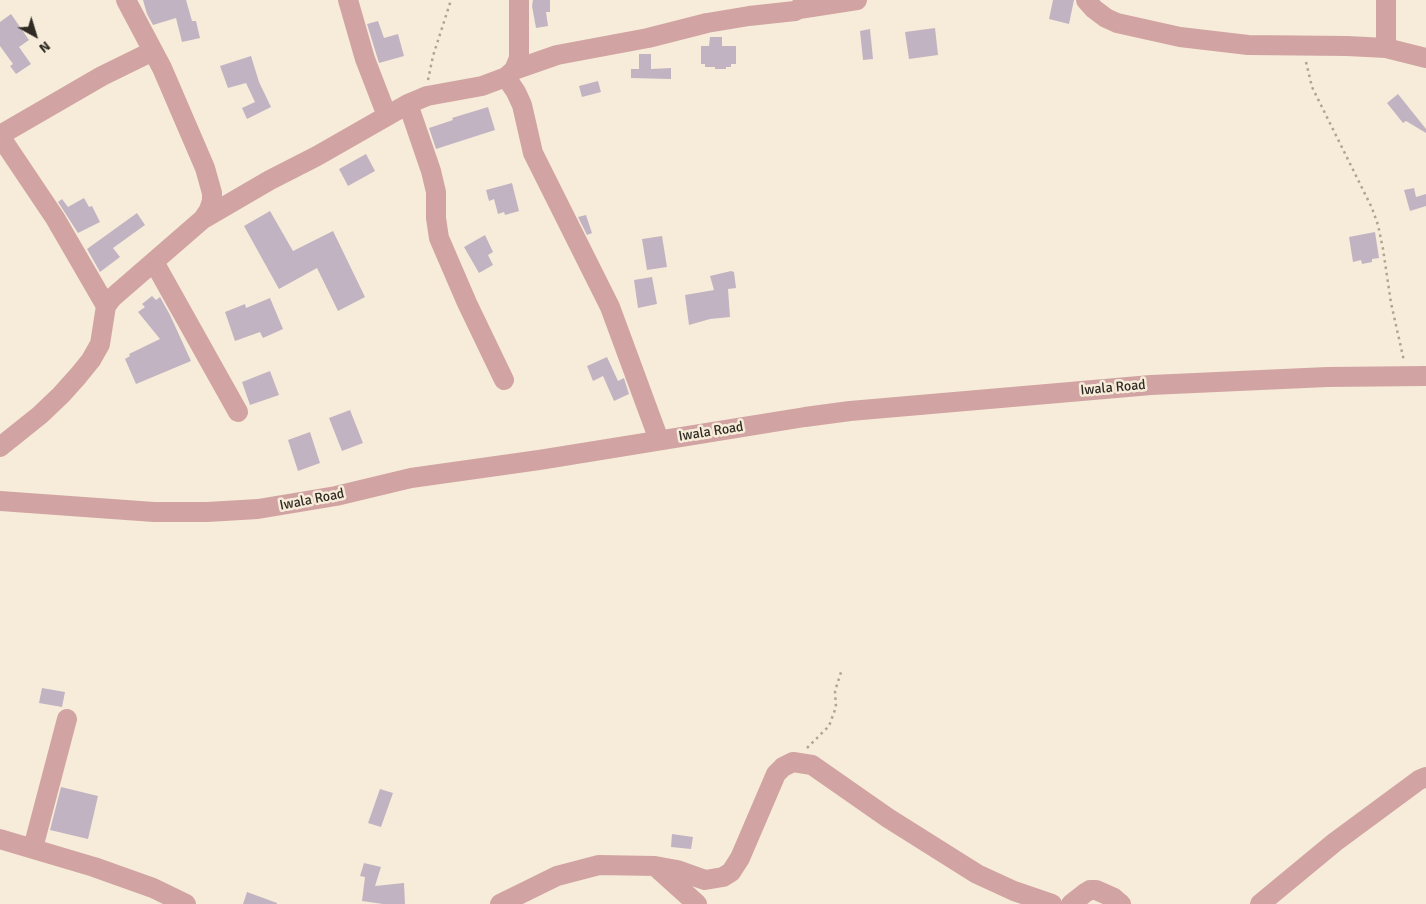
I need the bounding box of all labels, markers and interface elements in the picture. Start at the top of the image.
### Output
north arrow [10,10,60,60]
text: N [36,37,54,57]
street label: Iwala Road [1080,377,1146,399]
street label: Iwala Road [677,419,745,445]
street label: Iwala Road [278,486,346,514]

